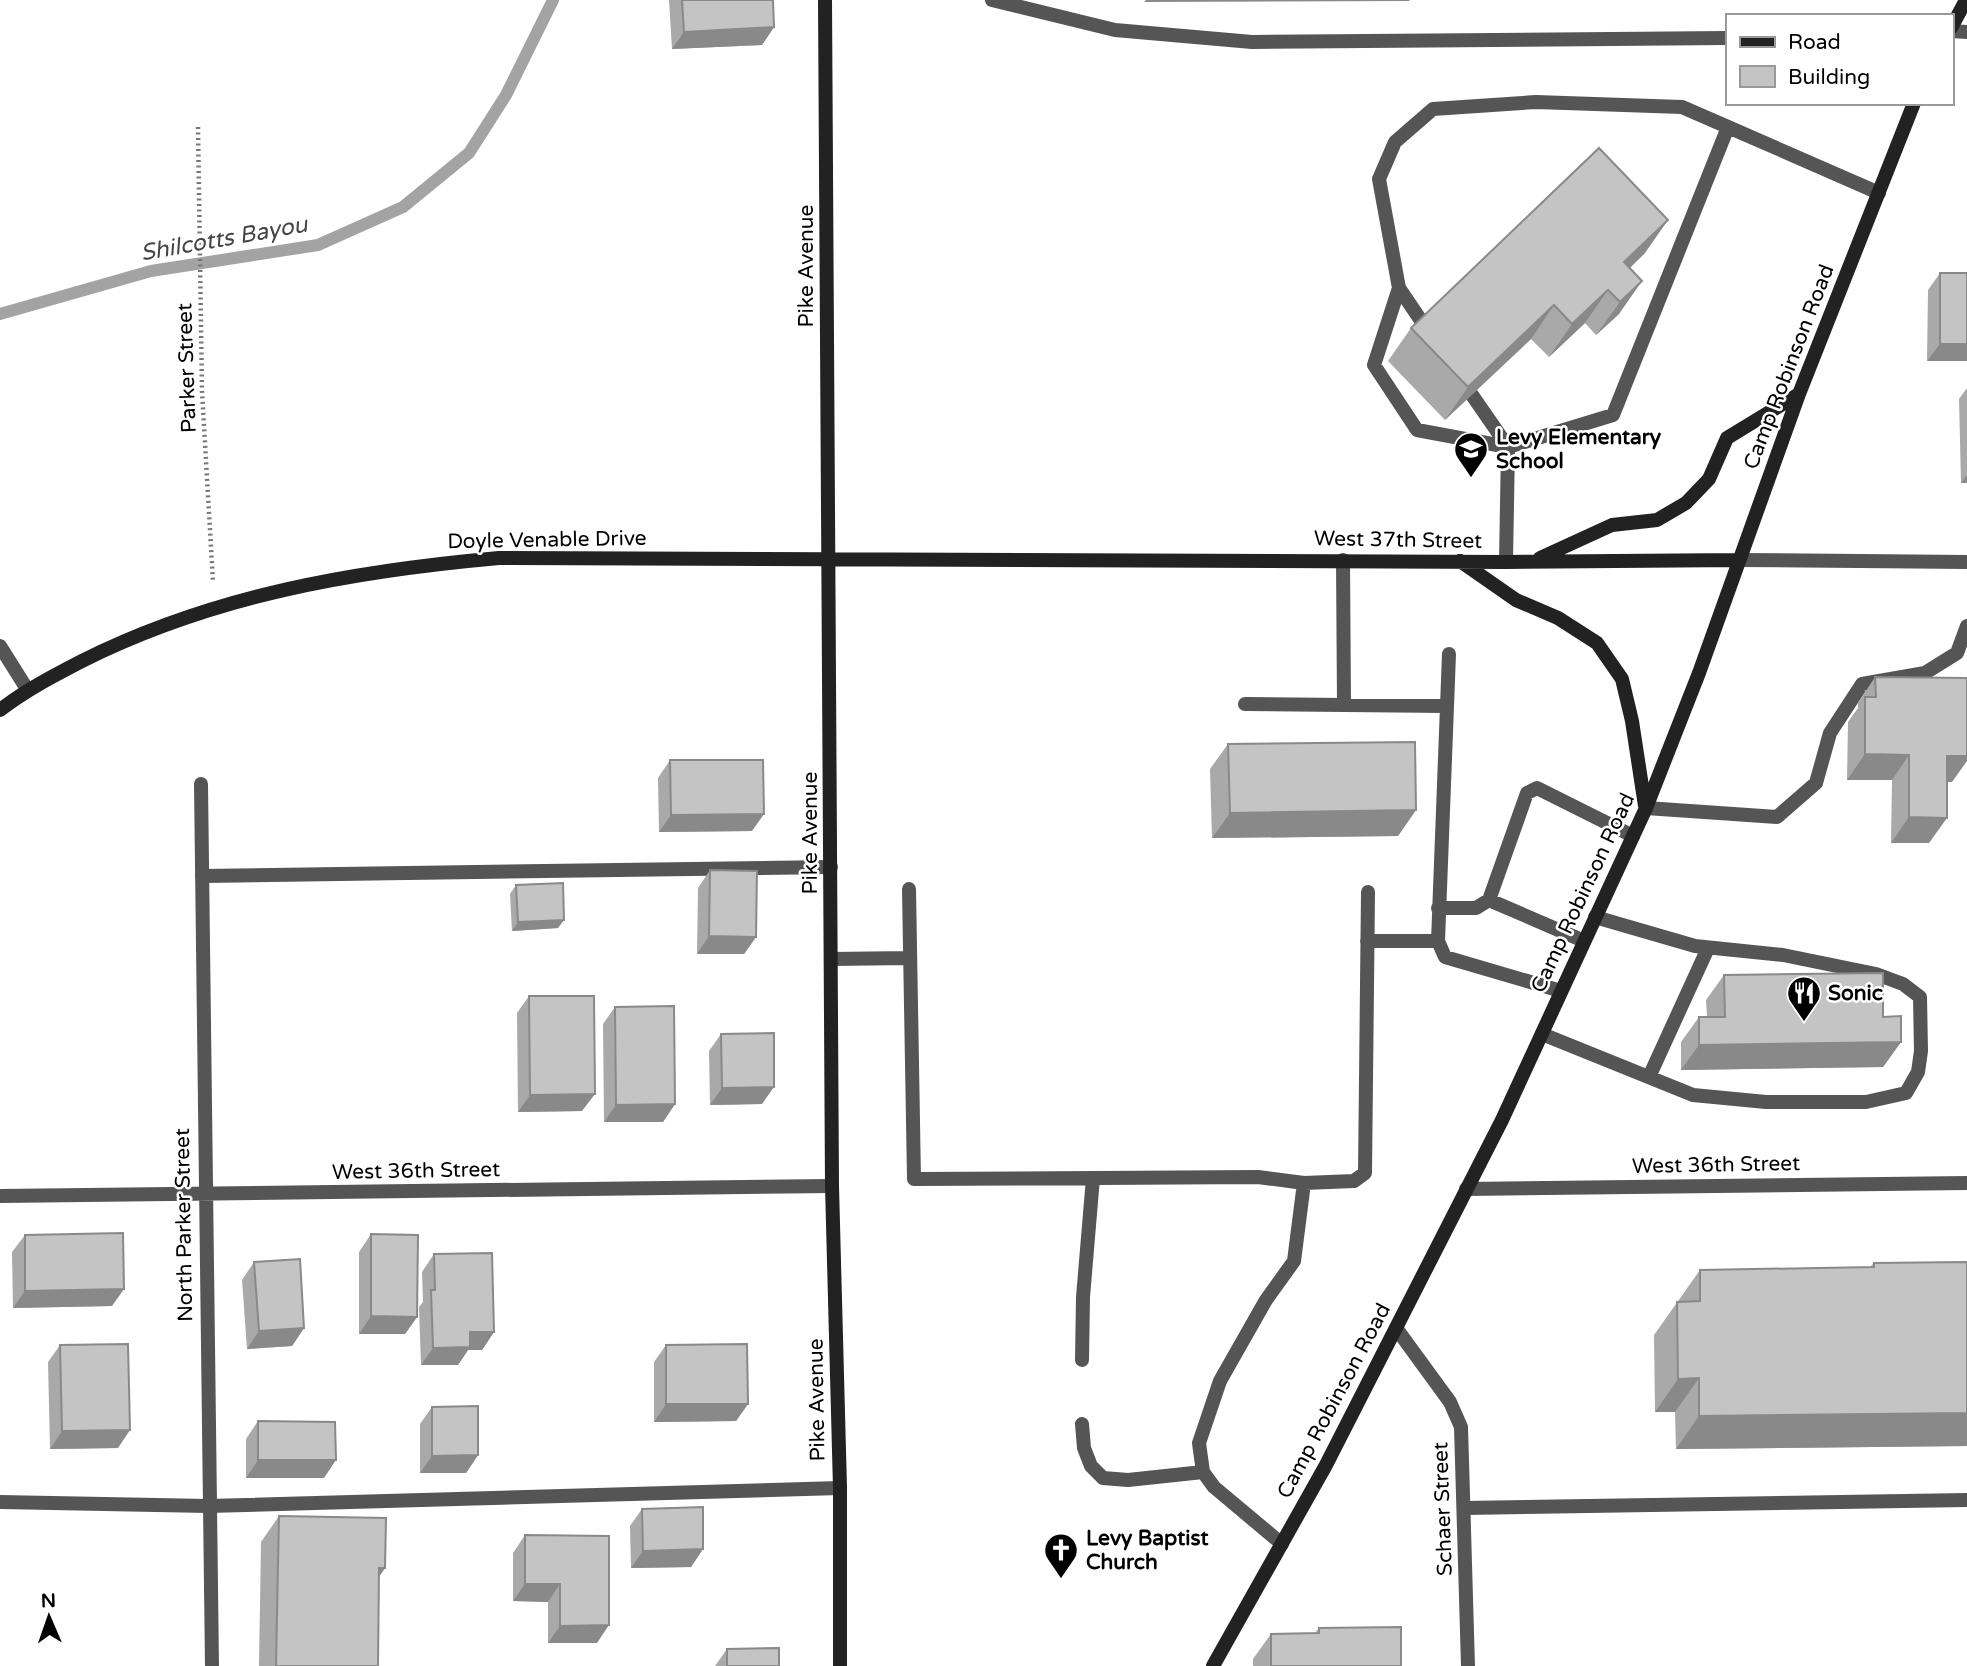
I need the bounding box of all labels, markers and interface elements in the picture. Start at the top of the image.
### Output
legend [1726,14,1953,105]
text: Road [1788,30,1841,55]
text: Building [1788,65,1870,90]
street label: Pike Avenue [794,204,819,327]
water label: Shilcotts Bayou [138,210,311,267]
street label: Camp Robinson Road [1738,261,1840,473]
street label: Parker Street [172,303,202,433]
place label: Levy Elementary School [1496,425,1662,474]
school or university icon: Levy Elementary School [1452,430,1490,479]
street label: Doyle Venable Drive [447,526,647,554]
street label: West 37th Street [1314,526,1482,554]
street label: Pike Avenue [798,771,823,894]
street label: Camp Robinson Road [1526,789,1640,997]
restaurant icon: Sonic [1785,974,1823,1023]
place label: Sonic [1828,981,1883,1006]
street label: North Parker Street [170,1128,198,1322]
street label: West 36th Street [1632,1151,1800,1179]
street label: West 36th Street [332,1157,500,1185]
street label: Camp Robinson Road [1272,1299,1396,1503]
street label: Pike Avenue [803,1338,831,1462]
street label: Schaer Street [1428,1442,1458,1576]
place label: Levy Baptist Church [1086,1526,1209,1575]
church icon: Levy Baptist Church [1042,1531,1080,1580]
north arrow [14,1582,84,1652]
text: N [40,1590,56,1612]

